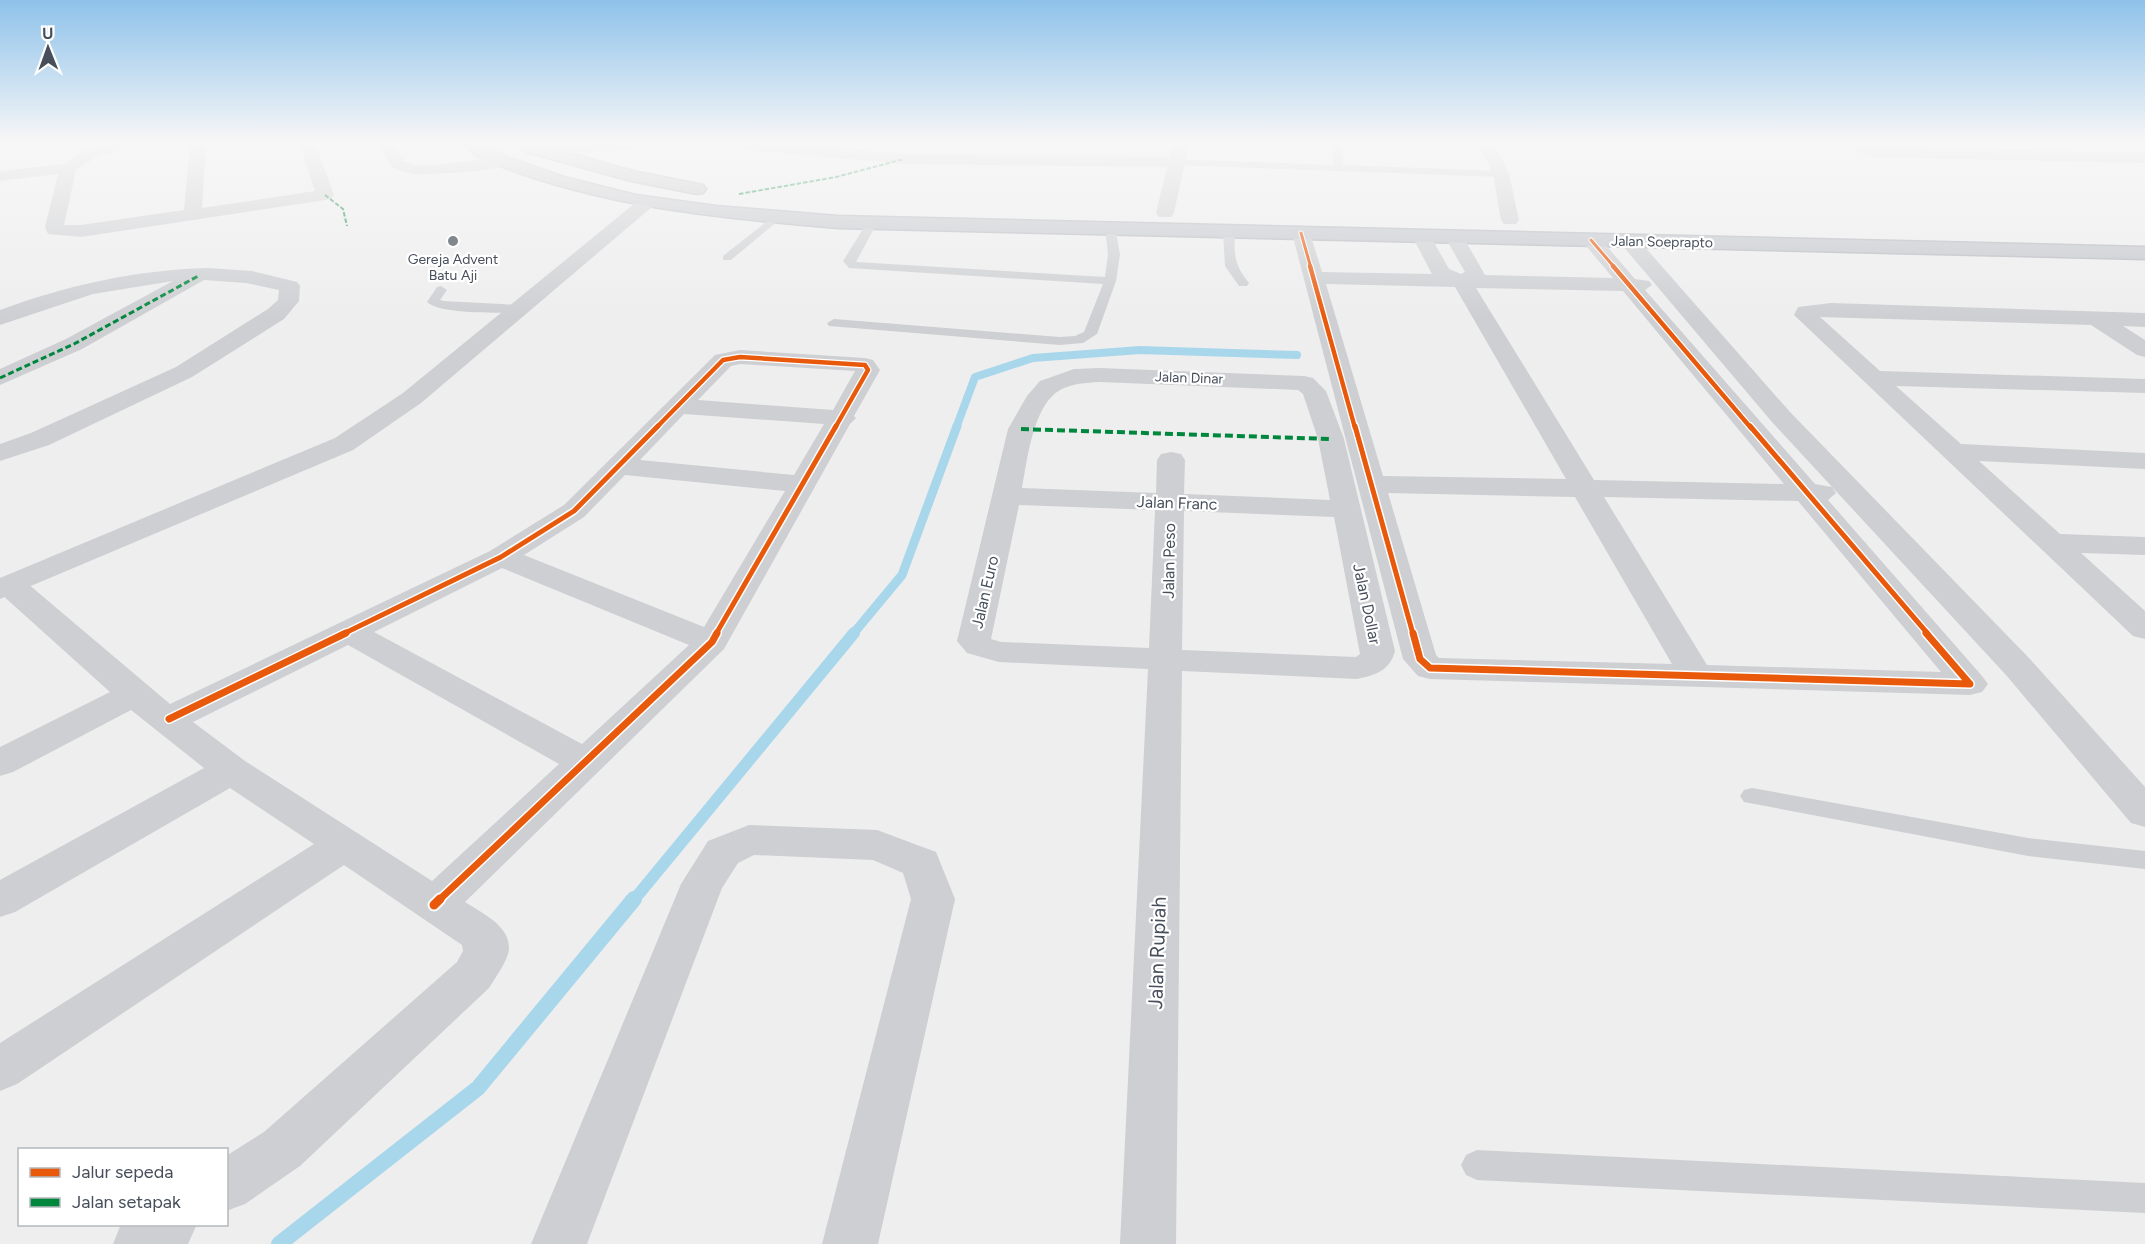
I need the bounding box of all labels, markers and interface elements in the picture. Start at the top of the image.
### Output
north arrow [18,18,78,78]
text: U [42,24,54,43]
street label: Jalan Soeprapto [1611,233,1713,251]
marker: Gereja Advent Batu Aji [446,234,460,248]
place label: Gereja Advent Batu Aji [408,251,498,284]
street label: Jalan Dinar [1155,368,1224,388]
street label: Jalan Franc [1136,492,1218,514]
street label: Jalan Peso [1159,523,1179,599]
street label: Jalan Euro [967,554,1003,630]
street label: Jalan Dollar [1349,562,1385,647]
street label: Jalan Rupiah [1143,896,1171,1010]
legend [18,1148,228,1226]
text: Jalur sepeda [72,1161,173,1183]
text: Jalan setapak [72,1191,181,1213]

